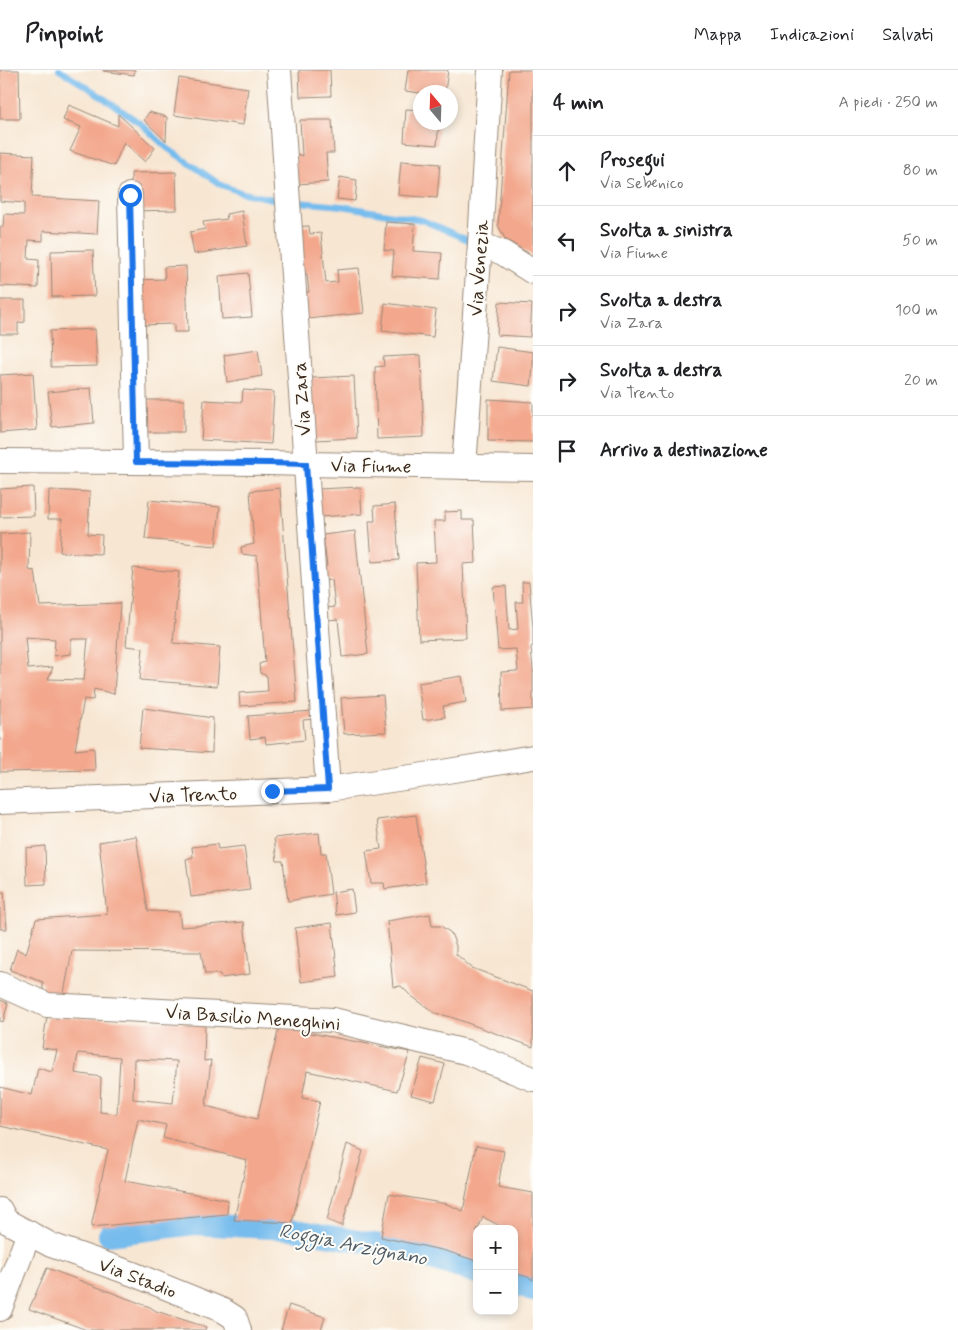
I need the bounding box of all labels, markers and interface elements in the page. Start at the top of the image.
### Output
text: Pinpoint [25,19,103,50]
text: Mappa [694,23,742,47]
text: Indicazioni [770,23,854,47]
text: Salvati [882,23,933,47]
north arrow [413,85,458,130]
text: 4 min [553,89,604,117]
text: A piedi · 250 m [838,92,938,113]
text: Prosegui [600,148,665,173]
icon: ahead [553,157,581,185]
text: 80 m [903,160,938,181]
text: Via Sebenico [600,173,684,194]
route start [119,184,142,207]
street label: Via Venezia [464,218,495,317]
text: Svolta a sinistra [600,218,733,243]
icon: left [553,227,581,255]
text: 50 m [902,230,938,251]
text: Via Fiume [600,243,668,264]
text: Svolta a destra [600,288,722,313]
icon: right [553,297,581,325]
text: 100 m [895,300,938,321]
text: Via Zara [600,313,663,334]
text: Svolta a destra [600,358,722,383]
street label: Via Zara [287,361,318,437]
icon: right [553,367,581,395]
text: 20 m [904,370,938,391]
text: Via Trento [600,383,674,404]
icon: arrive [553,437,581,465]
text: Arrivo a destinazione [600,438,768,463]
street label: Via Fiume [330,453,412,480]
route end [261,780,284,803]
street label: Via Trento [149,781,238,810]
street label: Via Basilio Meneghini [165,1000,341,1039]
water label: Roggia Arzignano [276,1218,429,1275]
map controls [473,1225,518,1315]
button: + [473,1225,518,1270]
street label: Via Stadio [95,1252,180,1305]
button: − [473,1270,518,1315]

